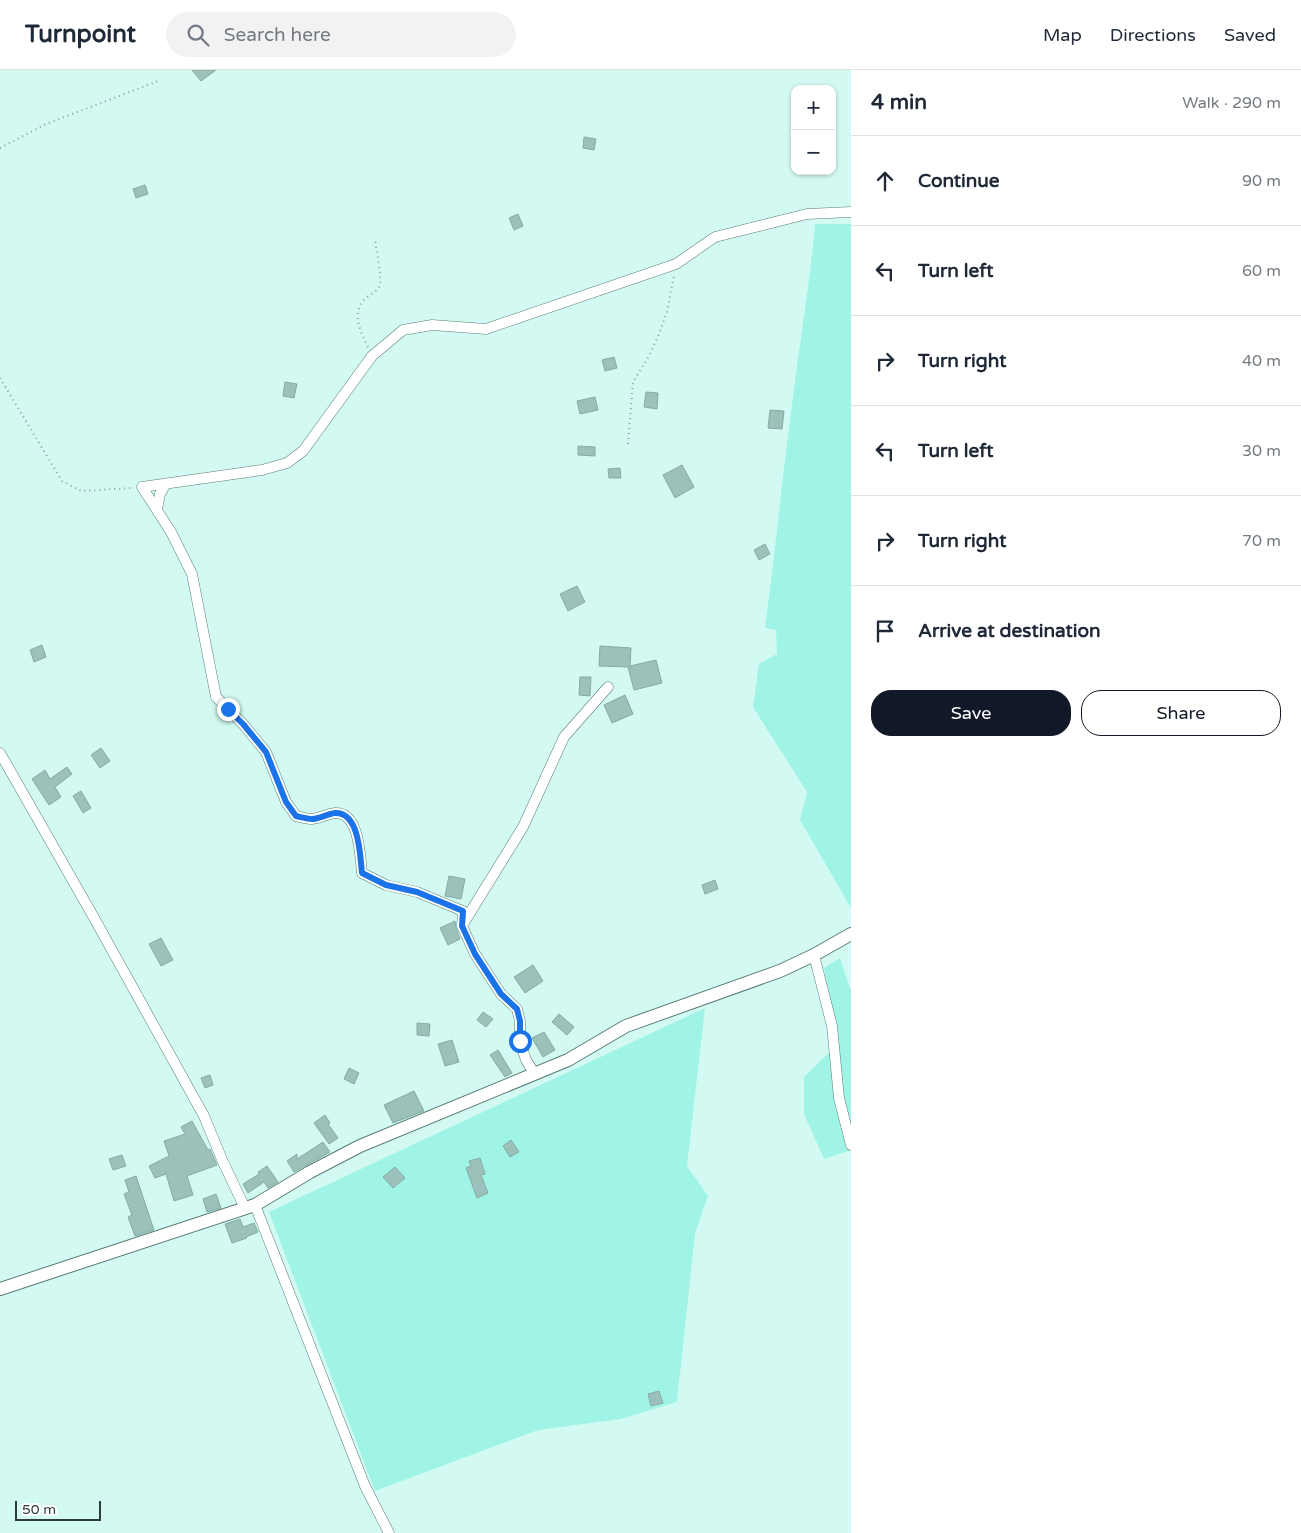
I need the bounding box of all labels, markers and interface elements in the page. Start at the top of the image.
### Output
search box [166,12,516,57]
text: Turnpoint [25,20,136,49]
icon: search [184,21,212,49]
text: Search here [224,24,331,46]
text: Map [1043,24,1082,46]
text: Directions [1110,24,1196,46]
text: Saved [1224,24,1276,46]
map controls [791,85,836,175]
button: + [791,85,836,130]
text: 4 min [871,90,927,115]
text: Walk · 290 m [1182,93,1281,113]
button: − [791,130,836,175]
icon: ahead [871,167,899,195]
text: Continue [918,170,1000,192]
text: 90 m [1242,171,1281,191]
icon: left [871,257,899,285]
text: Turn left [918,260,994,282]
text: 60 m [1242,261,1281,281]
icon: right [871,347,899,375]
text: Turn right [918,350,1006,372]
text: 40 m [1242,351,1281,371]
icon: left [871,437,899,465]
text: Turn left [918,440,994,462]
text: 30 m [1242,441,1281,461]
icon: right [871,527,899,555]
text: Turn right [918,530,1006,552]
text: 70 m [1242,531,1281,551]
icon: arrive [871,617,899,645]
text: Arrive at destination [918,620,1101,642]
button: Save [871,690,1071,736]
button: Share [1081,690,1281,736]
route end [217,698,240,721]
route start [509,1030,532,1053]
scale bar [15,1498,101,1521]
text: 50 m [22,1501,56,1518]

